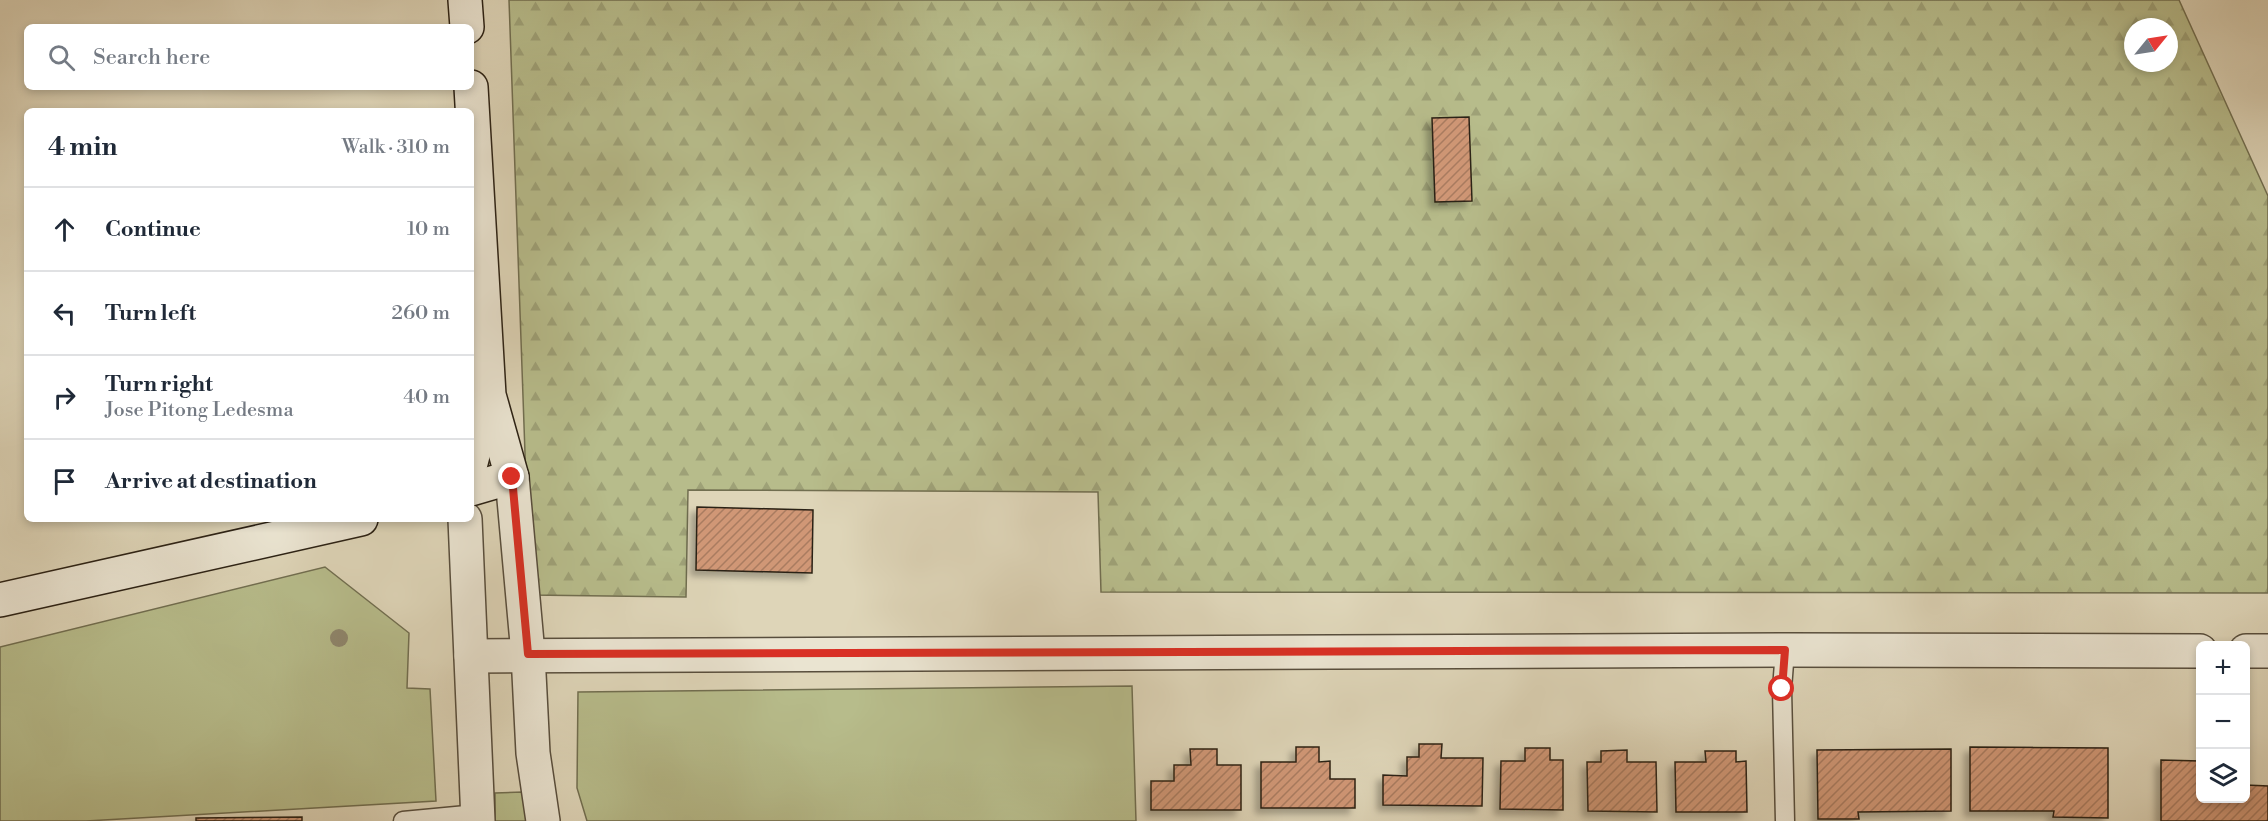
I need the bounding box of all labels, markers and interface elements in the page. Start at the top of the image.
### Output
north arrow [2124,18,2178,72]
search box [24,24,474,90]
icon: search [45,41,78,74]
text: Search here [93,44,210,71]
text: 4 min [48,131,118,163]
text: Walk · 310 m [342,135,450,160]
icon: ahead [48,213,81,246]
text: Continue [105,216,201,243]
text: 10 m [407,217,450,242]
icon: left [48,297,81,330]
text: Turn left [105,300,196,327]
text: 260 m [392,301,450,326]
text: Turn right [105,371,213,398]
icon: right [48,381,81,414]
text: 40 m [403,385,450,410]
text: Jose Pitong Ledesma [105,398,294,423]
route end [498,463,524,489]
icon: arrive [48,465,81,498]
text: Arrive at destination [105,468,317,495]
map controls [2196,641,2250,803]
button: + [2196,641,2250,695]
route start [1768,675,1794,701]
button: − [2196,695,2250,749]
button: layers [2196,749,2250,803]

